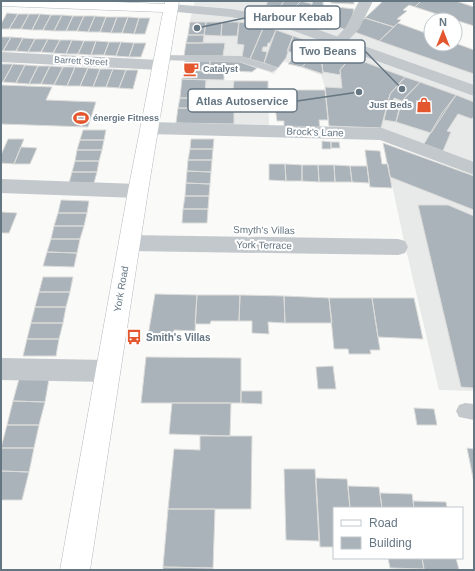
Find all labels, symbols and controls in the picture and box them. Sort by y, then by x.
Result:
callout: Harbour Kebab [245,6,340,29]
text: Harbour Kebab [253,11,333,23]
north arrow [423,12,463,52]
text: N [439,16,447,28]
callout: Two Beans [292,40,365,63]
text: Two Beans [299,45,357,57]
street label: Barrett Street [54,55,108,67]
cafe icon: Catalyst [182,60,200,78]
place label: Catalyst [203,64,238,74]
callout: Atlas Autoservice [188,89,297,112]
text: Atlas Autoservice [196,95,288,107]
shop icon: Just Beds [415,96,433,114]
place label: Just Beds [369,100,412,110]
sports icon: énergie Fitness [72,109,90,127]
place label: énergie Fitness [93,113,159,123]
street label: Brock's Lane [286,125,344,139]
street label: Smyth's Villas [233,224,295,236]
street label: York Terrace [236,239,292,251]
street label: York Road [112,265,130,313]
bus stop icon: Smith's Villas [125,328,143,346]
place label: Smith's Villas [146,332,211,343]
legend [333,507,463,559]
text: Road [369,516,398,530]
text: Building [369,536,412,550]

